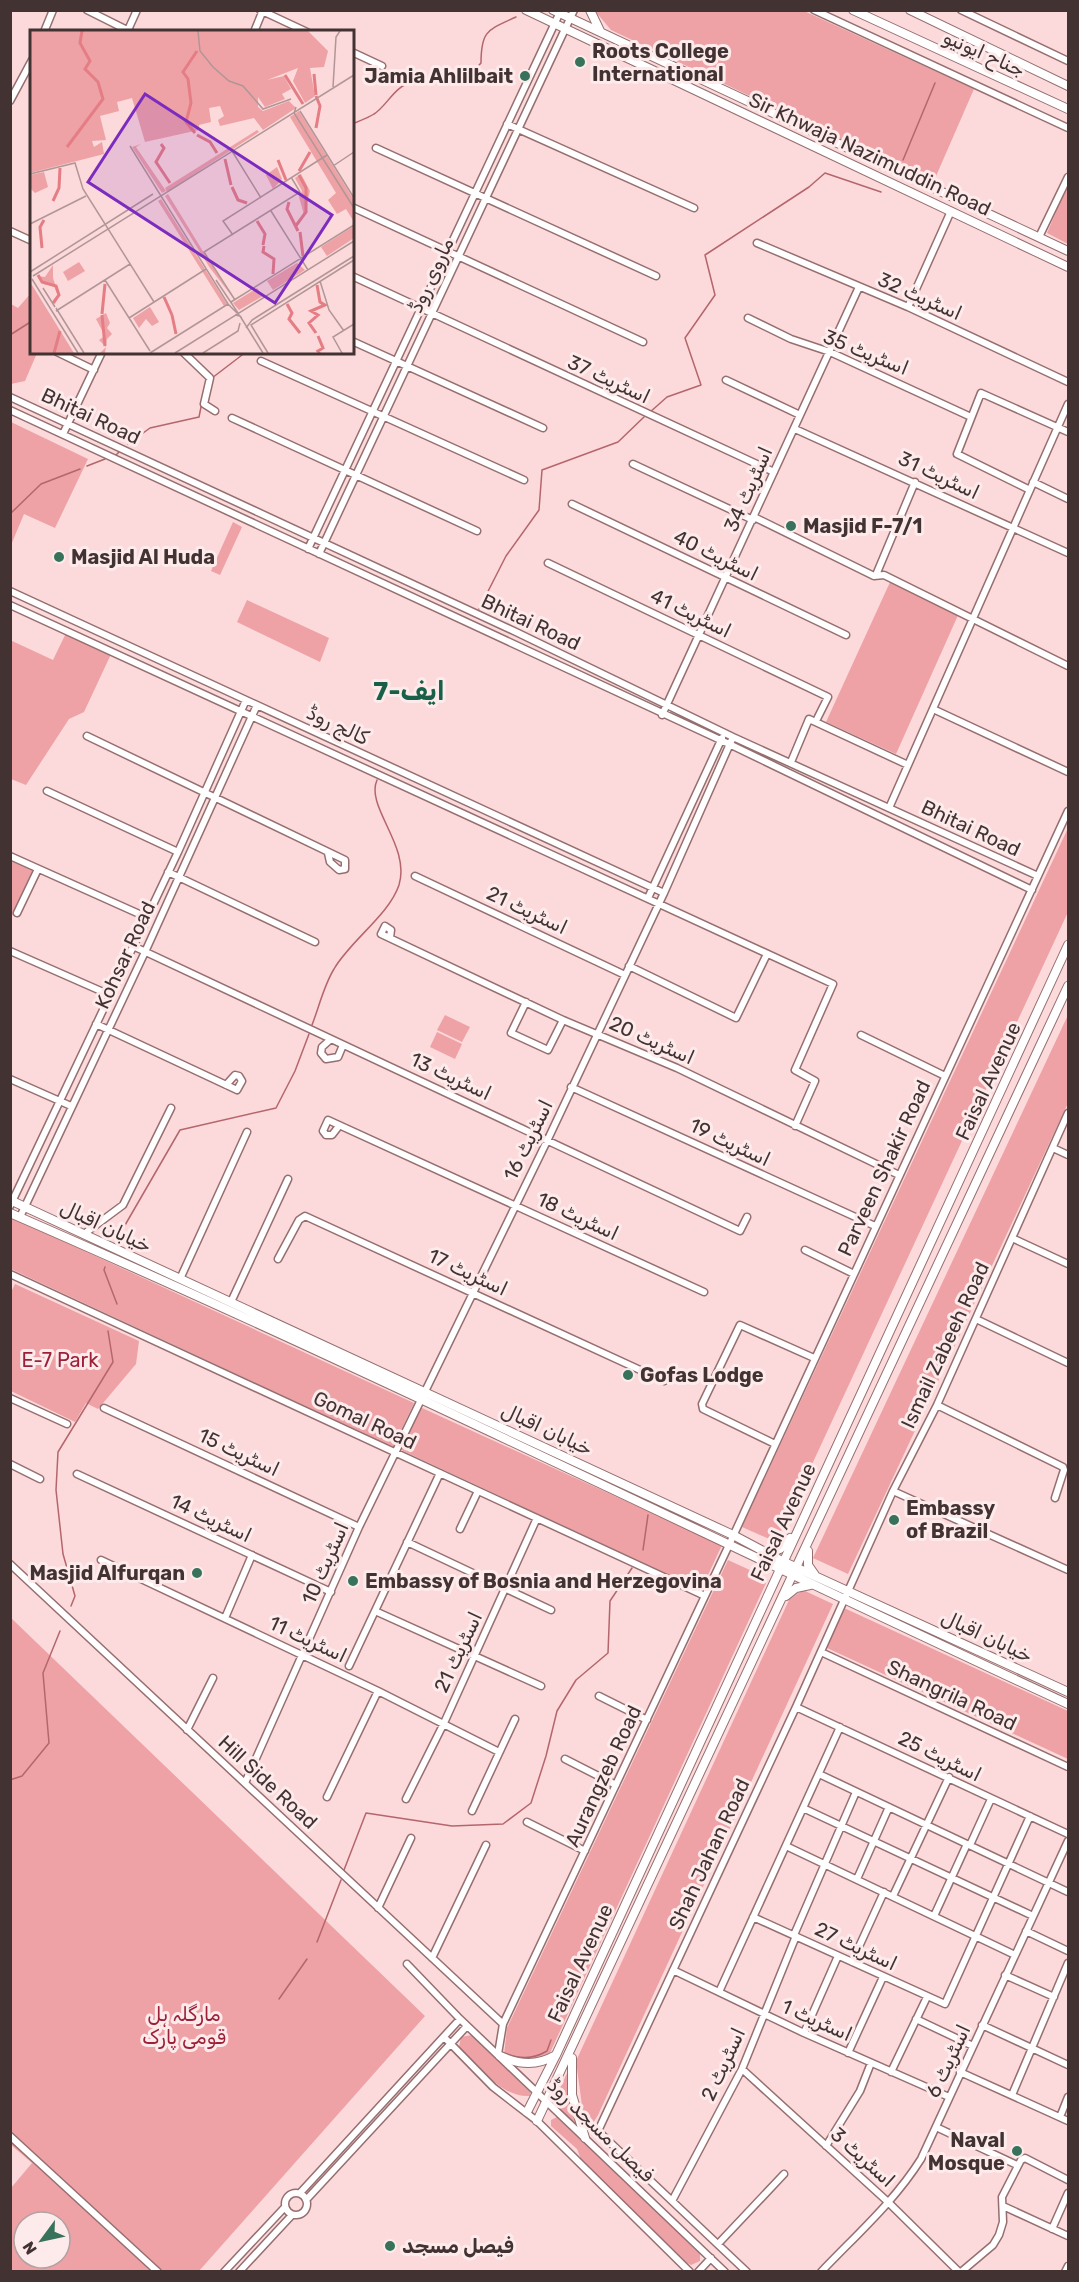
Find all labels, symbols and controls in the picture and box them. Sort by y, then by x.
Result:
street label: جناح ایونیو [939,24,1029,84]
inset map [30,30,354,354]
place label: Roots College International [592,39,729,86]
marker: Roots College International [573,55,587,69]
place label: Jamia Ahlilbait [364,64,513,88]
marker: Jamia Ahlilbait [518,69,532,83]
street label: Sir Khwaja Nazimuddin Road [745,87,995,221]
street label: ماروی روڈ [403,234,459,316]
street label: اسٹریٹ 32 [874,267,966,325]
street label: اسٹریٹ 35 [820,324,912,380]
street label: اسٹریٹ 37 [564,349,654,409]
street label: Bhitai Road [38,383,144,449]
street label: اسٹریٹ 34 [719,443,777,535]
street label: اسٹریٹ 31 [895,446,983,504]
place label: Masjid F-7/1 [803,514,922,538]
marker: Masjid F-7/1 [784,519,798,533]
street label: اسٹریٹ 40 [670,524,762,586]
place label: Masjid Al Huda [71,545,215,569]
marker: Masjid Al Huda [52,550,66,564]
street label: اسٹریٹ 41 [647,583,735,643]
street label: Bhitai Road [478,589,584,655]
district label: ایف-7 [373,676,445,707]
street label: کالج روڈ [302,700,373,752]
street label: Bhitai Road [918,795,1024,861]
street label: اسٹریٹ 21 [483,881,571,939]
street label: Kohsar Road [90,897,160,1013]
street label: اسٹریٹ 20 [606,1011,698,1069]
street label: Faisal Avenue [950,1018,1026,1144]
street label: اسٹریٹ 13 [407,1047,495,1105]
street label: Parveen Shakir Road [833,1076,935,1260]
street label: اسٹریٹ 16 [498,1096,558,1184]
street label: اسٹریٹ 19 [686,1113,774,1171]
street label: اسٹریٹ 18 [533,1187,623,1245]
street label: خیابان اقبال [57,1194,155,1258]
street label: اسٹریٹ 17 [424,1243,512,1301]
street label: Ismail Zabeeh Road [896,1258,994,1432]
park label: E-7 Park [21,1348,99,1372]
place label: Gofas Lodge [640,1363,764,1387]
marker: Gofas Lodge [621,1368,635,1382]
street label: Gomal Road [310,1386,420,1454]
street label: خیابان اقبال [498,1397,596,1461]
street label: اسٹریٹ 15 [195,1423,283,1481]
street label: Faisal Avenue [745,1459,821,1585]
street label: اسٹریٹ 14 [167,1489,255,1547]
place label: Embassy of Brazil [906,1496,995,1543]
marker: Embassy of Brazil [887,1513,901,1527]
street label: اسٹریٹ 10 [296,1518,354,1608]
place label: Masjid Alfurqan [29,1561,185,1585]
marker: Masjid Alfurqan [190,1566,204,1580]
place label: Embassy of Bosnia and Herzegovina [365,1569,722,1593]
marker: Embassy of Bosnia and Herzegovina [346,1574,360,1588]
street label: خیابان اقبال [938,1604,1036,1668]
street label: اسٹریٹ 21 [429,1608,487,1696]
street label: اسٹریٹ 11 [265,1611,351,1667]
street label: Shangrila Road [883,1654,1021,1736]
street label: Aurangzeb Road [560,1701,646,1851]
street label: اسٹریٹ 25 [894,1726,986,1786]
street label: Hill Side Road [214,1730,322,1834]
street label: Shah Jahan Road [663,1775,755,1933]
street label: Faisal Avenue [542,1900,618,2026]
street label: اسٹریٹ 27 [811,1917,901,1975]
street label: اسٹریٹ 1 [778,1994,856,2046]
park label: مارگلہ ہل قومی پارک [142,2002,226,2051]
street label: اسٹریٹ 6 [921,2021,975,2101]
street label: اسٹریٹ 2 [696,2024,750,2104]
street label: فیصل مسجد روڈ [543,2073,659,2187]
street label: اسٹریٹ 3 [826,2122,900,2192]
place label: Naval Mosque [928,2128,1005,2175]
marker: Naval Mosque [1010,2144,1024,2158]
north arrow [12,2210,72,2270]
place label: فیصل مسجد [402,2234,514,2258]
text: N [19,2238,41,2258]
marker: فیصل مسجد [383,2239,397,2253]

